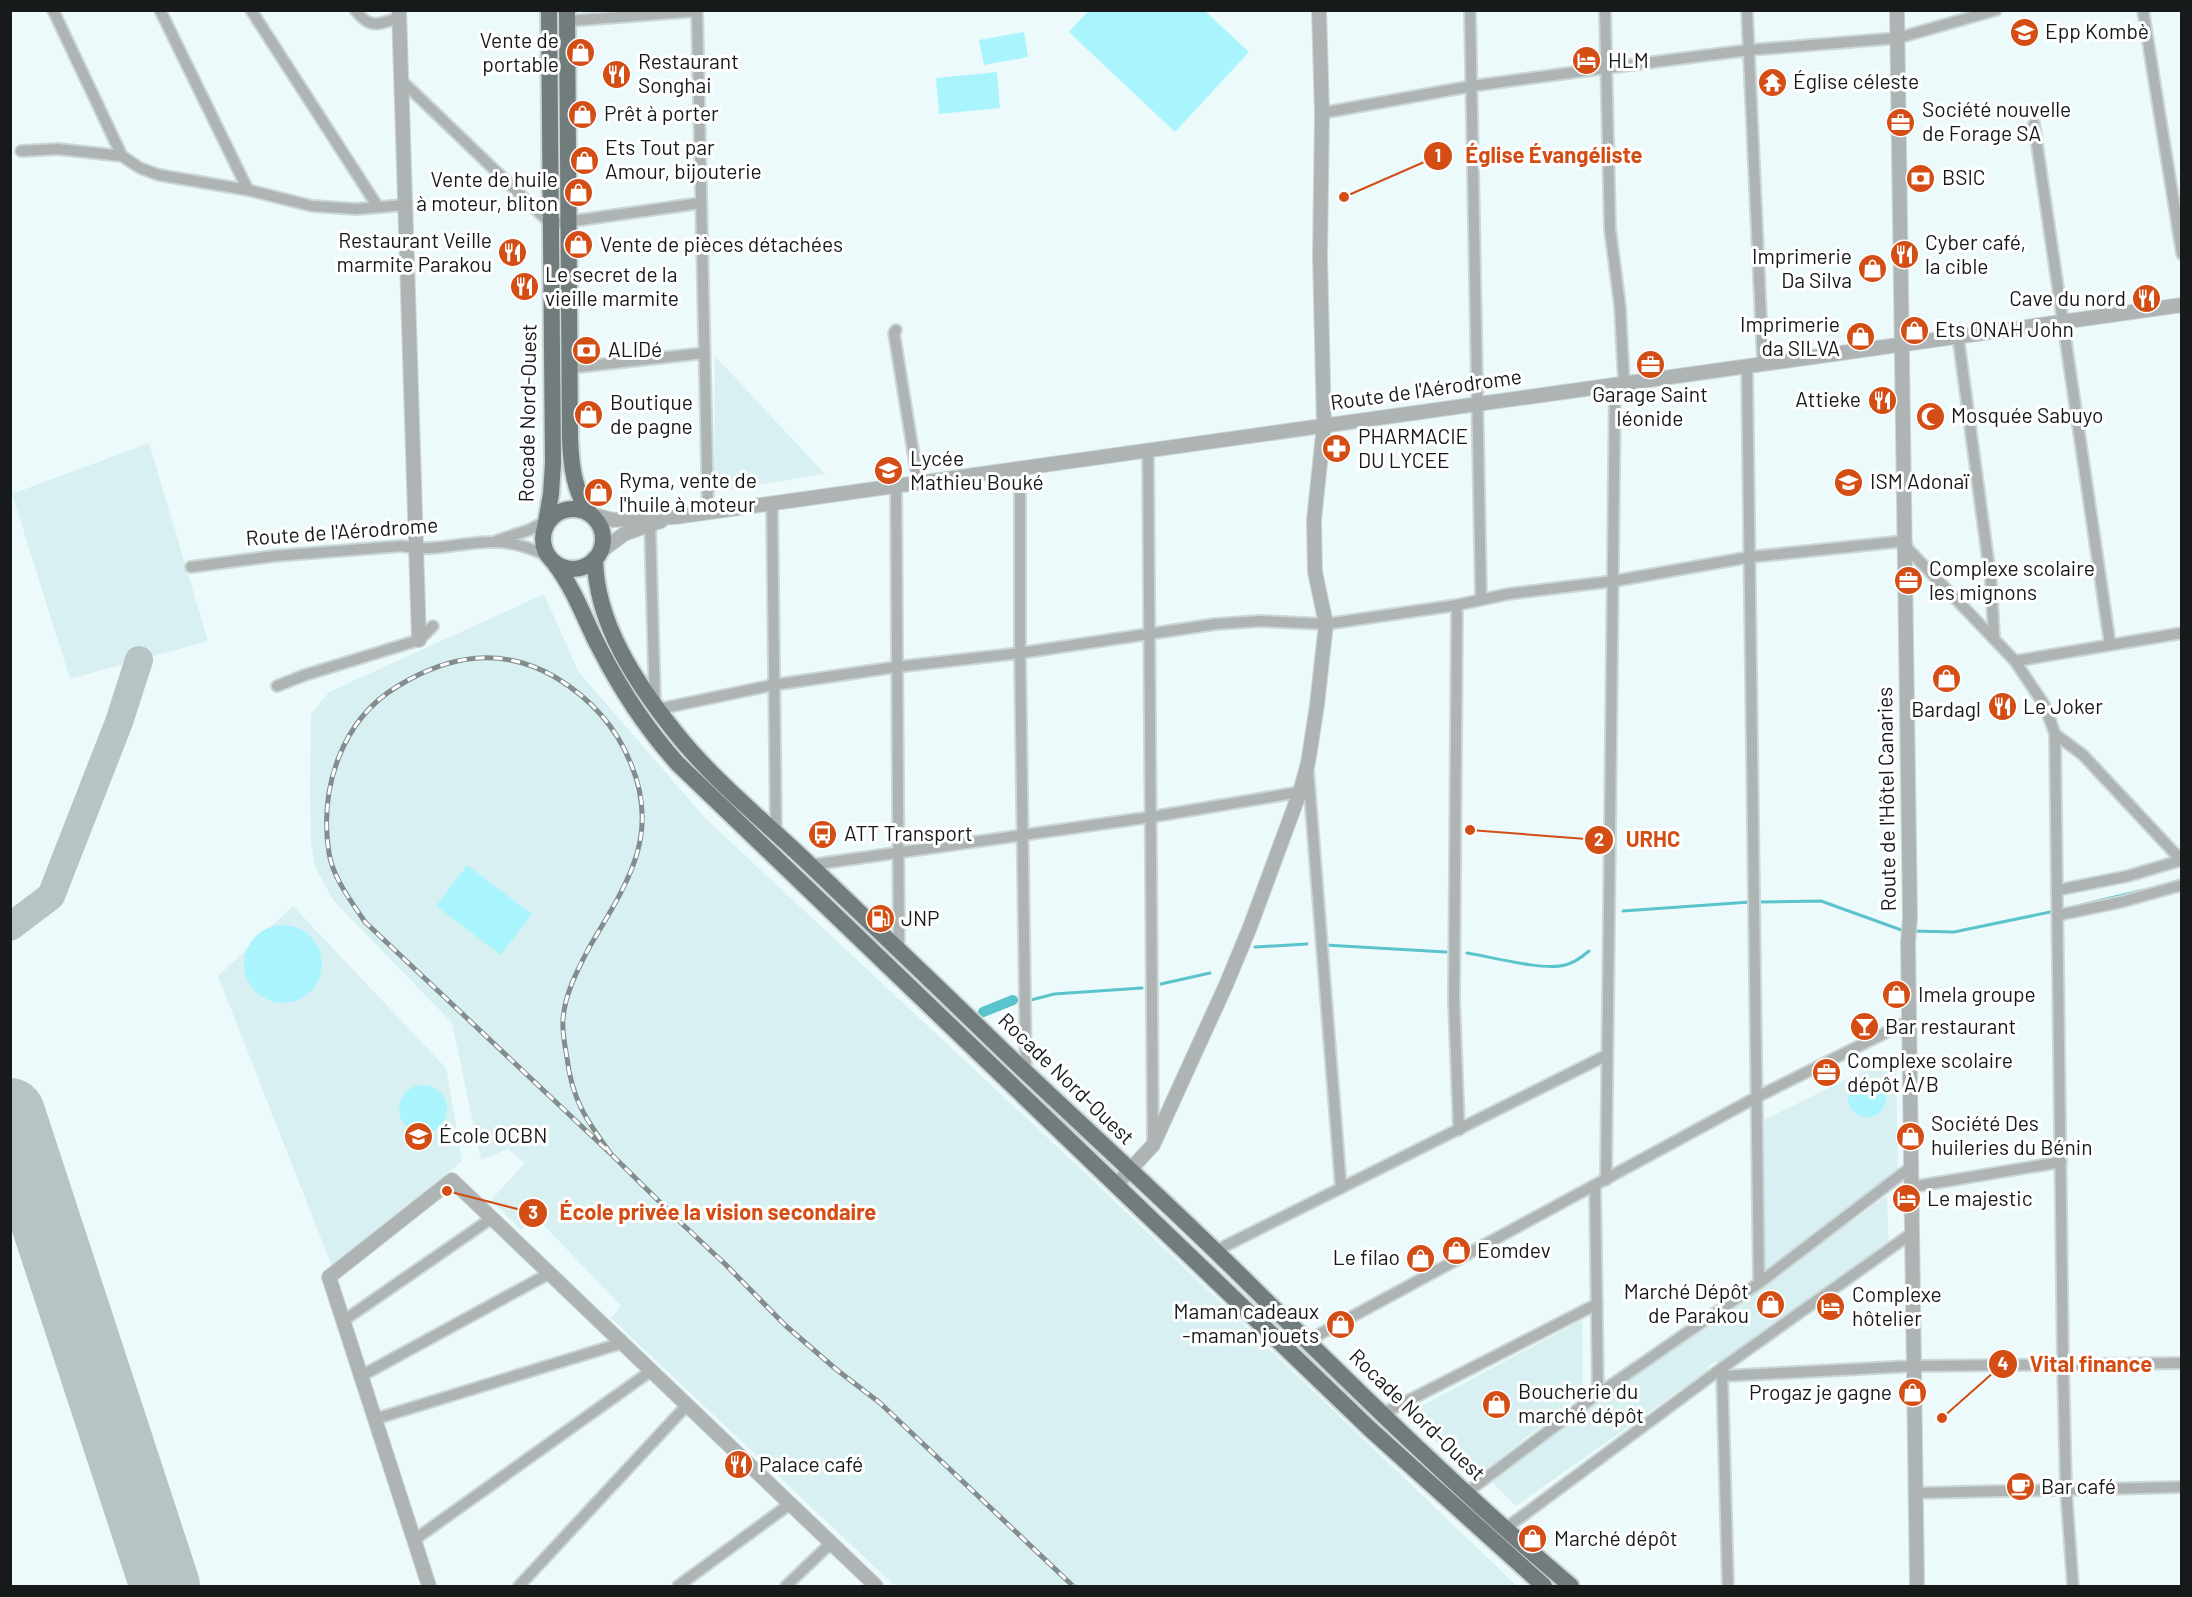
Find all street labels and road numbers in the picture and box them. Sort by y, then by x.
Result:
street label: Rocade Nord-Ouest [512,323,541,503]
street label: Route de l'Aérodrome [1329,363,1523,414]
street label: Route de l'Aérodrome [245,511,439,550]
street label: Route de l'Hôtel Canaries [1871,687,1900,912]
street label: Rocade Nord-Ouest [994,1007,1140,1149]
street label: Rocade Nord-Ouest [1345,1343,1491,1485]

